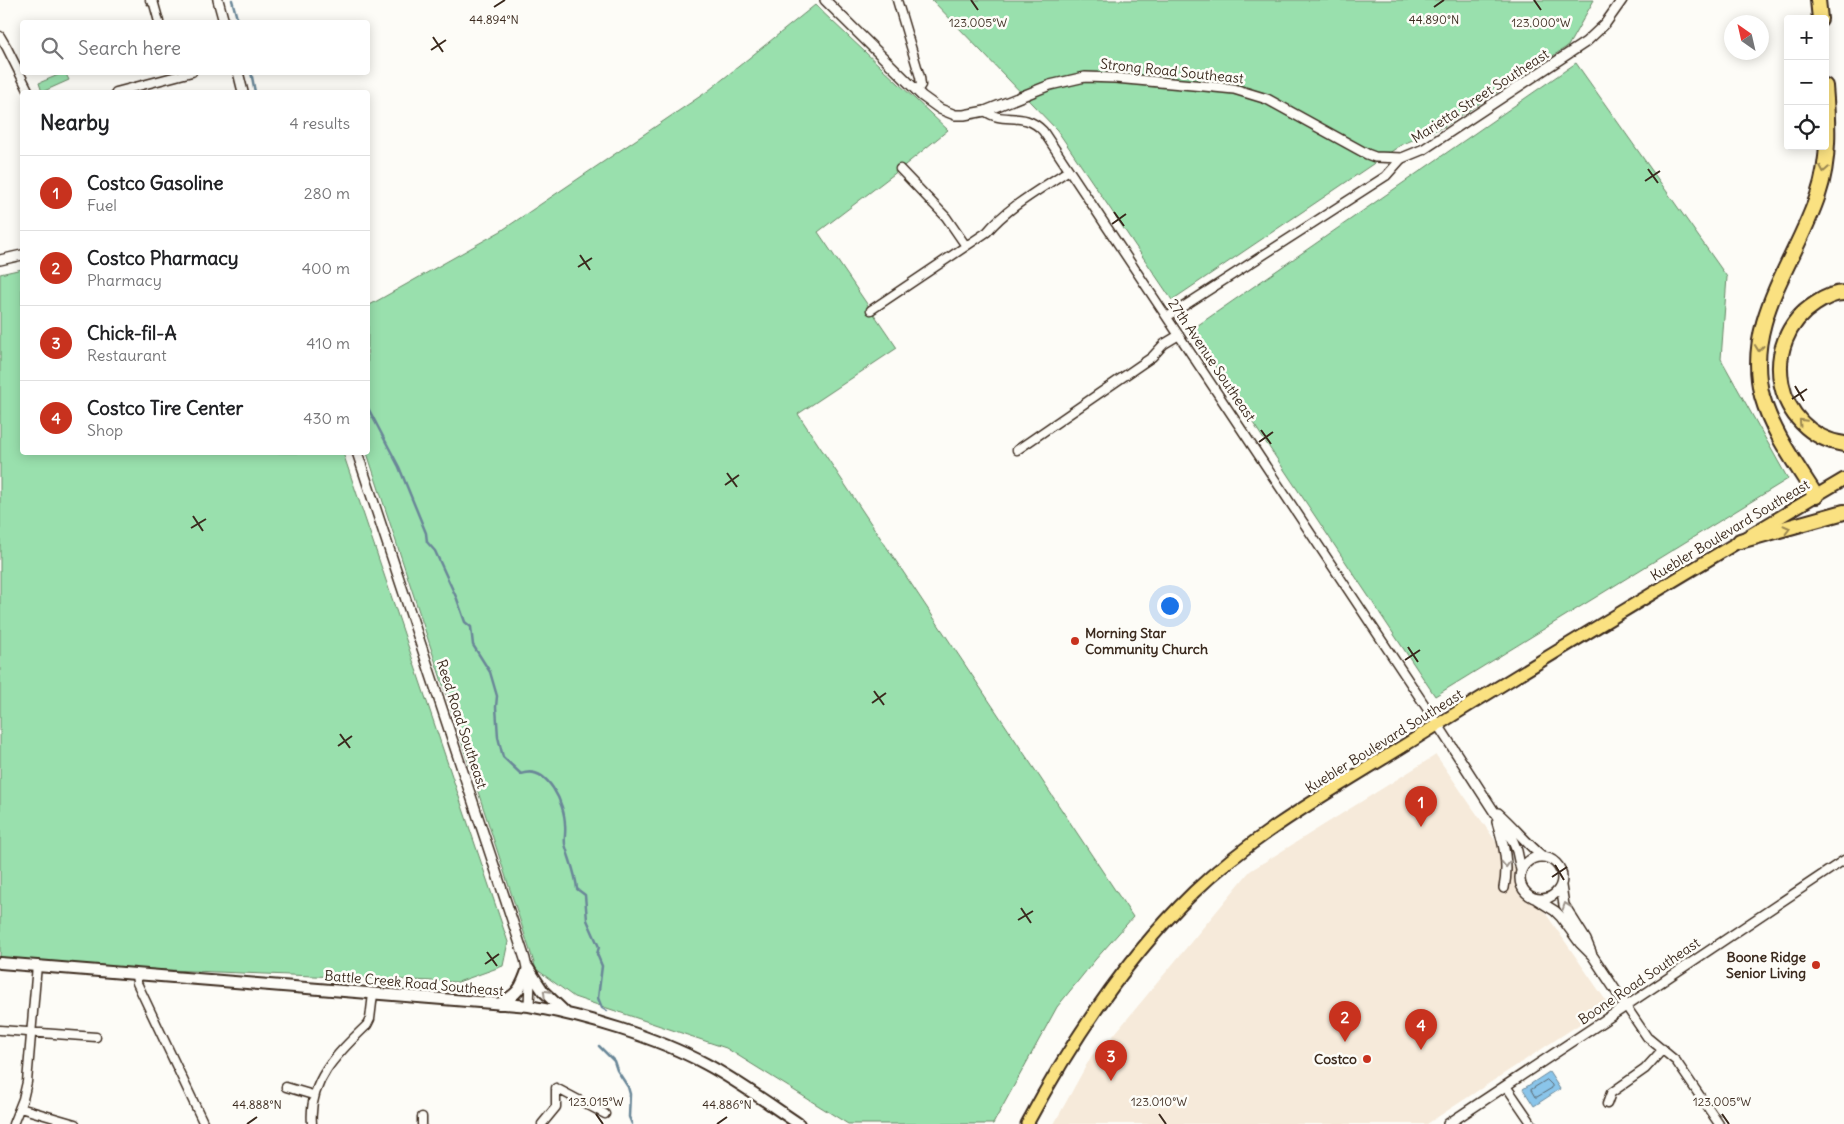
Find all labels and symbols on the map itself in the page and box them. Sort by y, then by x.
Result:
text: 44.894°N [469,12,519,27]
text: 44.890°N [1409,12,1459,27]
text: 123.005°W [949,15,1007,30]
text: 123.000°W [1511,15,1571,30]
north arrow [1724,15,1769,60]
street label: Marietta Street Southeast [1408,45,1552,147]
street label: Strong Road Southeast [1099,55,1245,88]
one-way arrow [1820,165,1830,174]
street label: 27th Avenue Southeast [1164,295,1260,425]
one-way arrow [1754,344,1765,352]
one-way arrow [1799,418,1808,427]
street label: Kuebler Boulevard Southeast [1647,475,1813,585]
one-way arrow [1783,524,1792,535]
your location [1157,593,1183,619]
place label: Morning Star Community Church [1085,624,1208,658]
marker: Morning Star Community Church [1069,635,1081,647]
street label: Reed Road Southeast [433,657,491,791]
street label: Kuebler Boulevard Southeast [1302,685,1466,797]
pin: 1 [1405,786,1437,827]
one-way arrow [1501,861,1512,869]
one-way arrow [1561,902,1571,911]
street label: Boone Road Southeast [1575,933,1704,1029]
place label: Boone Ridge Senior Living [1726,948,1806,982]
marker: Boone Ridge Senior Living [1810,959,1822,971]
street label: Battle Creek Road Southeast [324,966,505,1000]
one-way arrow [542,990,551,999]
pin: 2 [1329,1001,1361,1042]
pin: 4 [1405,1009,1437,1050]
pin: 3 [1095,1040,1127,1081]
place label: Costco [1314,1050,1357,1068]
marker: Costco [1361,1053,1373,1065]
text: 123.015°W [568,1094,624,1109]
text: 123.010°W [1131,1094,1187,1109]
text: 123.005°W [1693,1094,1751,1109]
text: 44.888°N [232,1097,282,1112]
text: 44.886°N [702,1097,752,1112]

